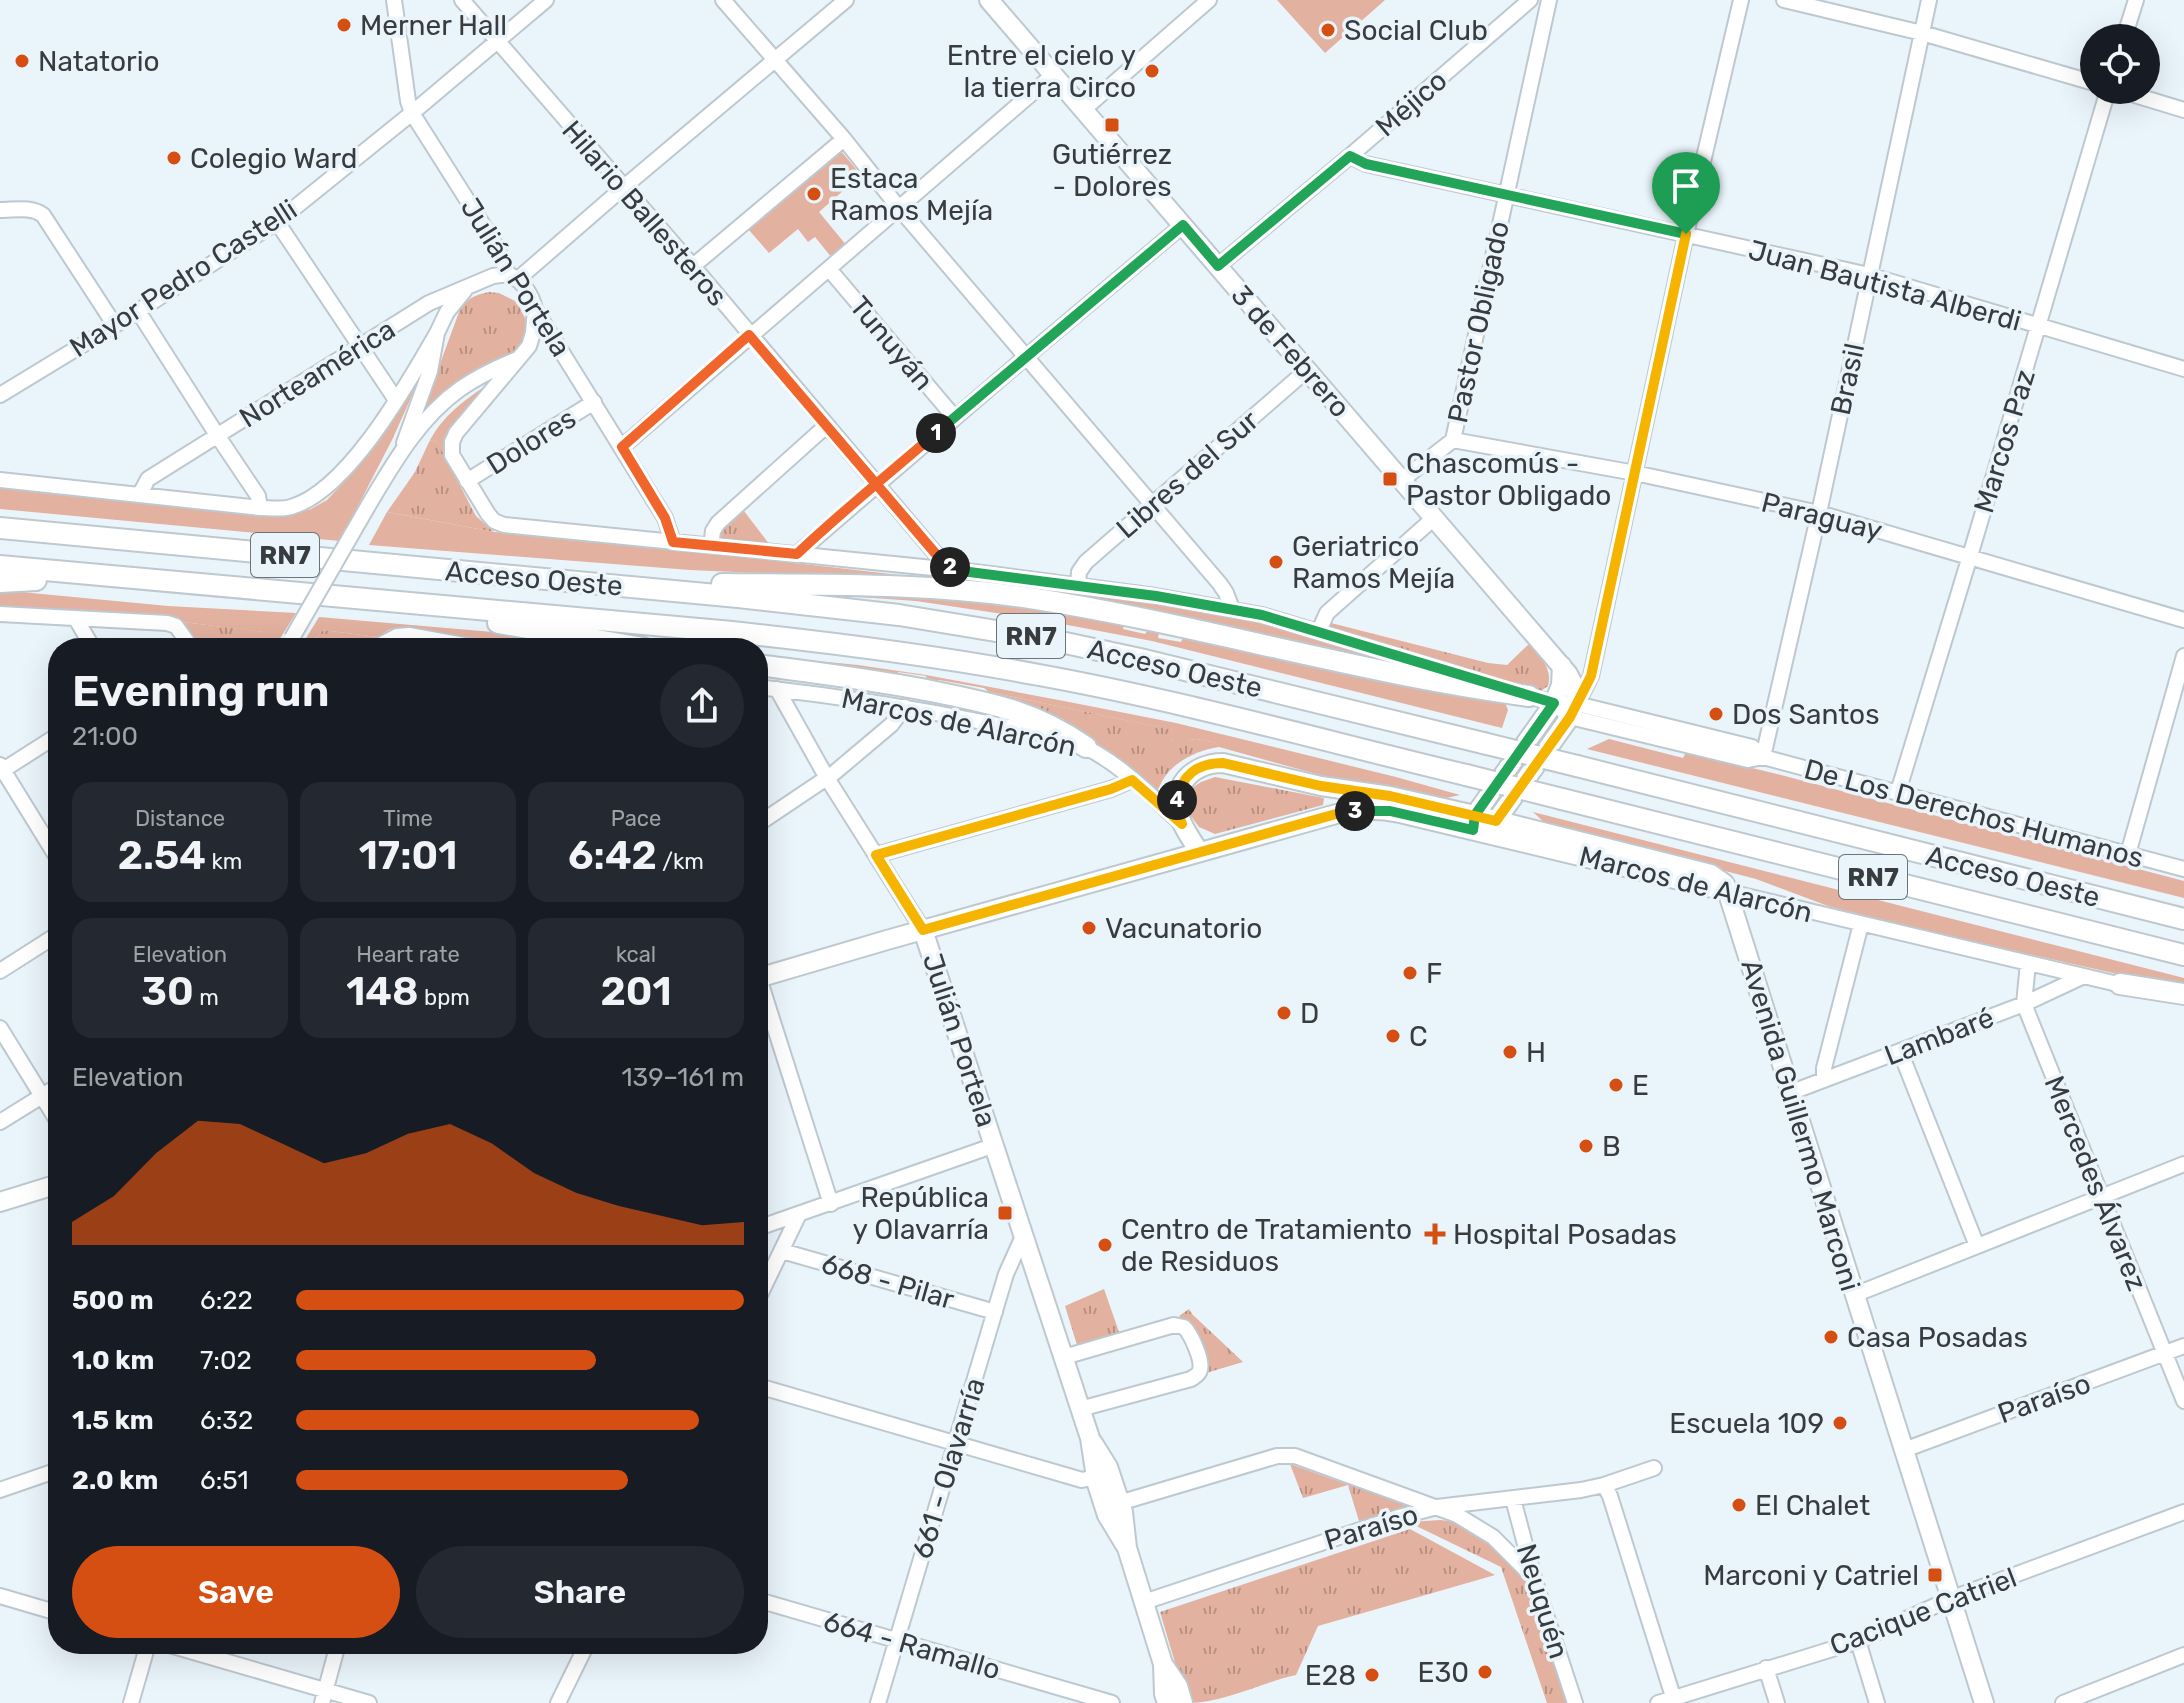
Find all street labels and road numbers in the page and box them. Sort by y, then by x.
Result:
street label: Méjico [1369,64,1454,143]
street label: Hilario Ballesteros [555,114,734,313]
street label: Julián Portela [454,192,577,363]
street label: Mayor Pedro Castelli [64,193,303,364]
street label: Pastor Obligado [1441,218,1516,426]
street label: Juan Bautista Alberdi [1745,233,2025,338]
street label: 3 de Febrero [1224,279,1357,424]
street label: Tunuyán [843,290,940,397]
street label: Norteamérica [233,312,401,434]
street label: Brasil [1824,340,1871,418]
street label: Marcos Paz [1967,365,2042,517]
street label: Dolores [481,401,582,482]
street label: Libres del Sur [1110,404,1265,545]
street label: Paraguay [1758,486,1886,547]
road number: RN7 [251,533,319,577]
street label: Acceso Oeste [444,554,624,603]
road number: RN7 [997,614,1065,658]
street label: Acceso Oeste [1084,632,1265,705]
street label: Marcos de Alarcón [839,681,1079,763]
street label: De Los Derechos Humanos [1801,752,2147,875]
street label: Acceso Oeste [1923,839,2103,914]
street label: Marcos de Alarcón [1576,840,1816,929]
road number: RN7 [1839,855,1907,899]
street label: Julián Portela [916,949,1003,1131]
street label: Avenida Guillermo Marconi [1734,955,1867,1295]
street label: Lambaré [1880,1001,1998,1072]
street label: Mercedes Álvarez [2037,1071,2154,1295]
street label: 668 - Pilar [818,1247,958,1316]
street label: Paraíso [1993,1367,2095,1430]
street label: 661 - Olavarría [905,1374,992,1562]
street label: Paraíso [1320,1498,1422,1557]
street label: Neuquén [1509,1540,1576,1662]
street label: Cacique Catriel [1825,1561,2021,1662]
street label: 664 - Ramallo [820,1605,1004,1686]

